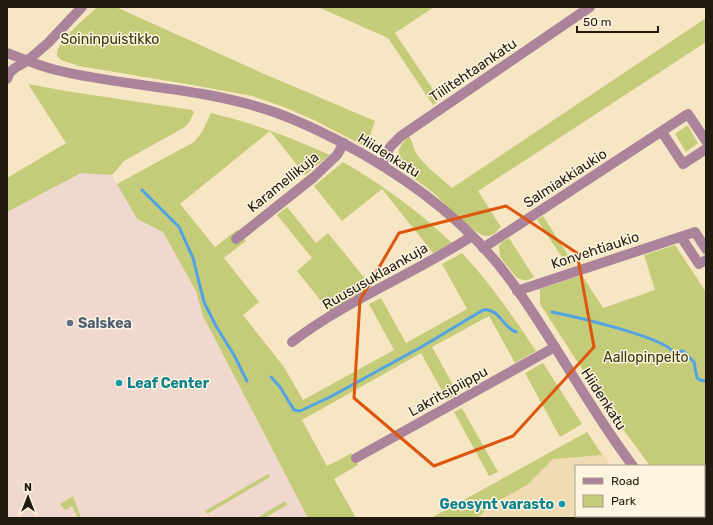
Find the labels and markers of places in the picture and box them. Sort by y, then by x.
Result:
place label: Salskea [78,315,132,332]
marker: Salskea [65,318,75,328]
place label: Leaf Center [127,375,210,392]
marker: Leaf Center [114,378,124,388]
place label: Geosynt varasto [440,496,554,513]
marker: Geosynt varasto [557,499,567,509]

